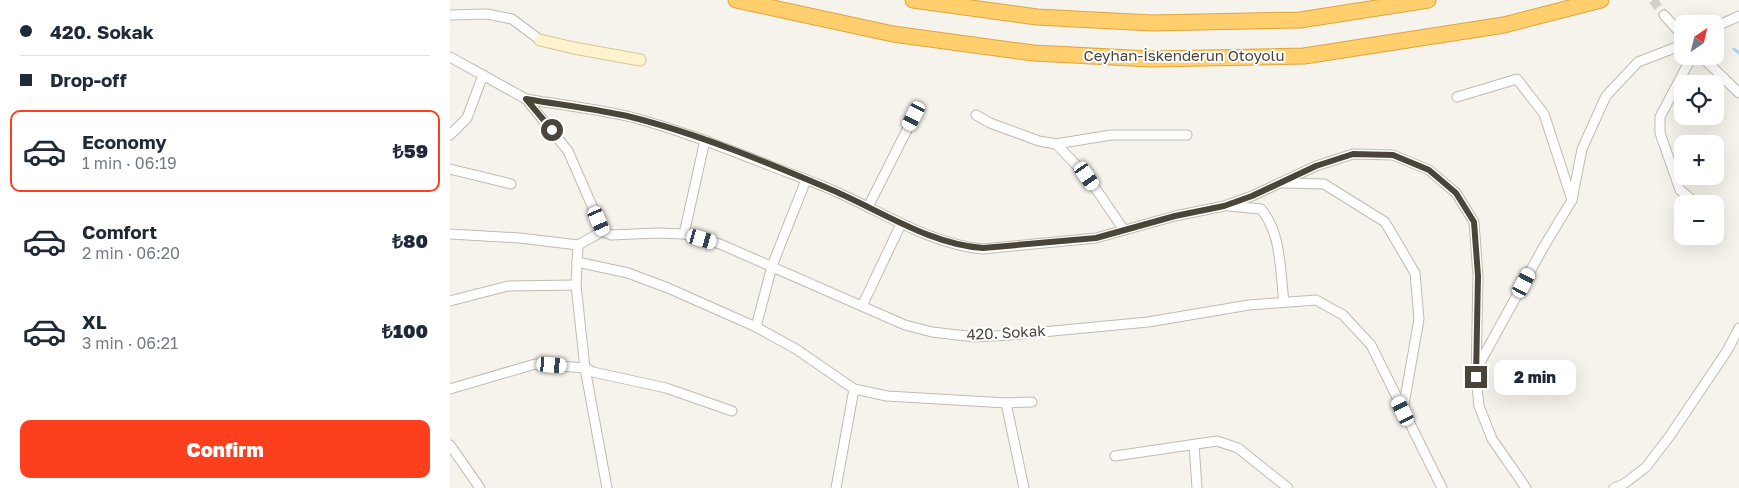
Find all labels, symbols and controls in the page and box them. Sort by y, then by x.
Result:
north arrow [1674,15,1724,65]
map controls [1674,15,1724,245]
text: 420. Sokak [50,20,154,43]
street label: Ceyhan-İskenderun Otoyolu [1084,46,1285,64]
text: Drop-off [50,68,127,91]
button: locate [1674,75,1724,125]
car [900,99,927,133]
route start [541,119,563,141]
icon: car [22,129,67,174]
text: Economy [82,130,167,153]
button: + [1674,135,1724,185]
text: ₺59 [393,139,428,162]
text: 1 min · 06:19 [82,153,177,173]
car [1072,159,1101,193]
button: − [1674,195,1724,245]
car [586,204,611,238]
icon: car [22,219,67,264]
text: Comfort [82,220,157,243]
car [685,228,718,250]
text: ₺80 [392,229,428,252]
text: 2 min · 06:20 [82,243,180,263]
car [1510,266,1537,300]
icon: car [22,309,67,354]
text: XL [82,310,107,333]
text: ₺100 [382,319,428,342]
street label: 420. Sokak [966,321,1047,343]
text: 3 min · 06:21 [82,333,178,353]
car [536,356,567,374]
callout: 2 min [1494,360,1576,394]
route end [1465,366,1487,388]
text: 2 min [1514,367,1556,387]
car [1389,394,1416,428]
button: Confirm [20,420,430,478]

